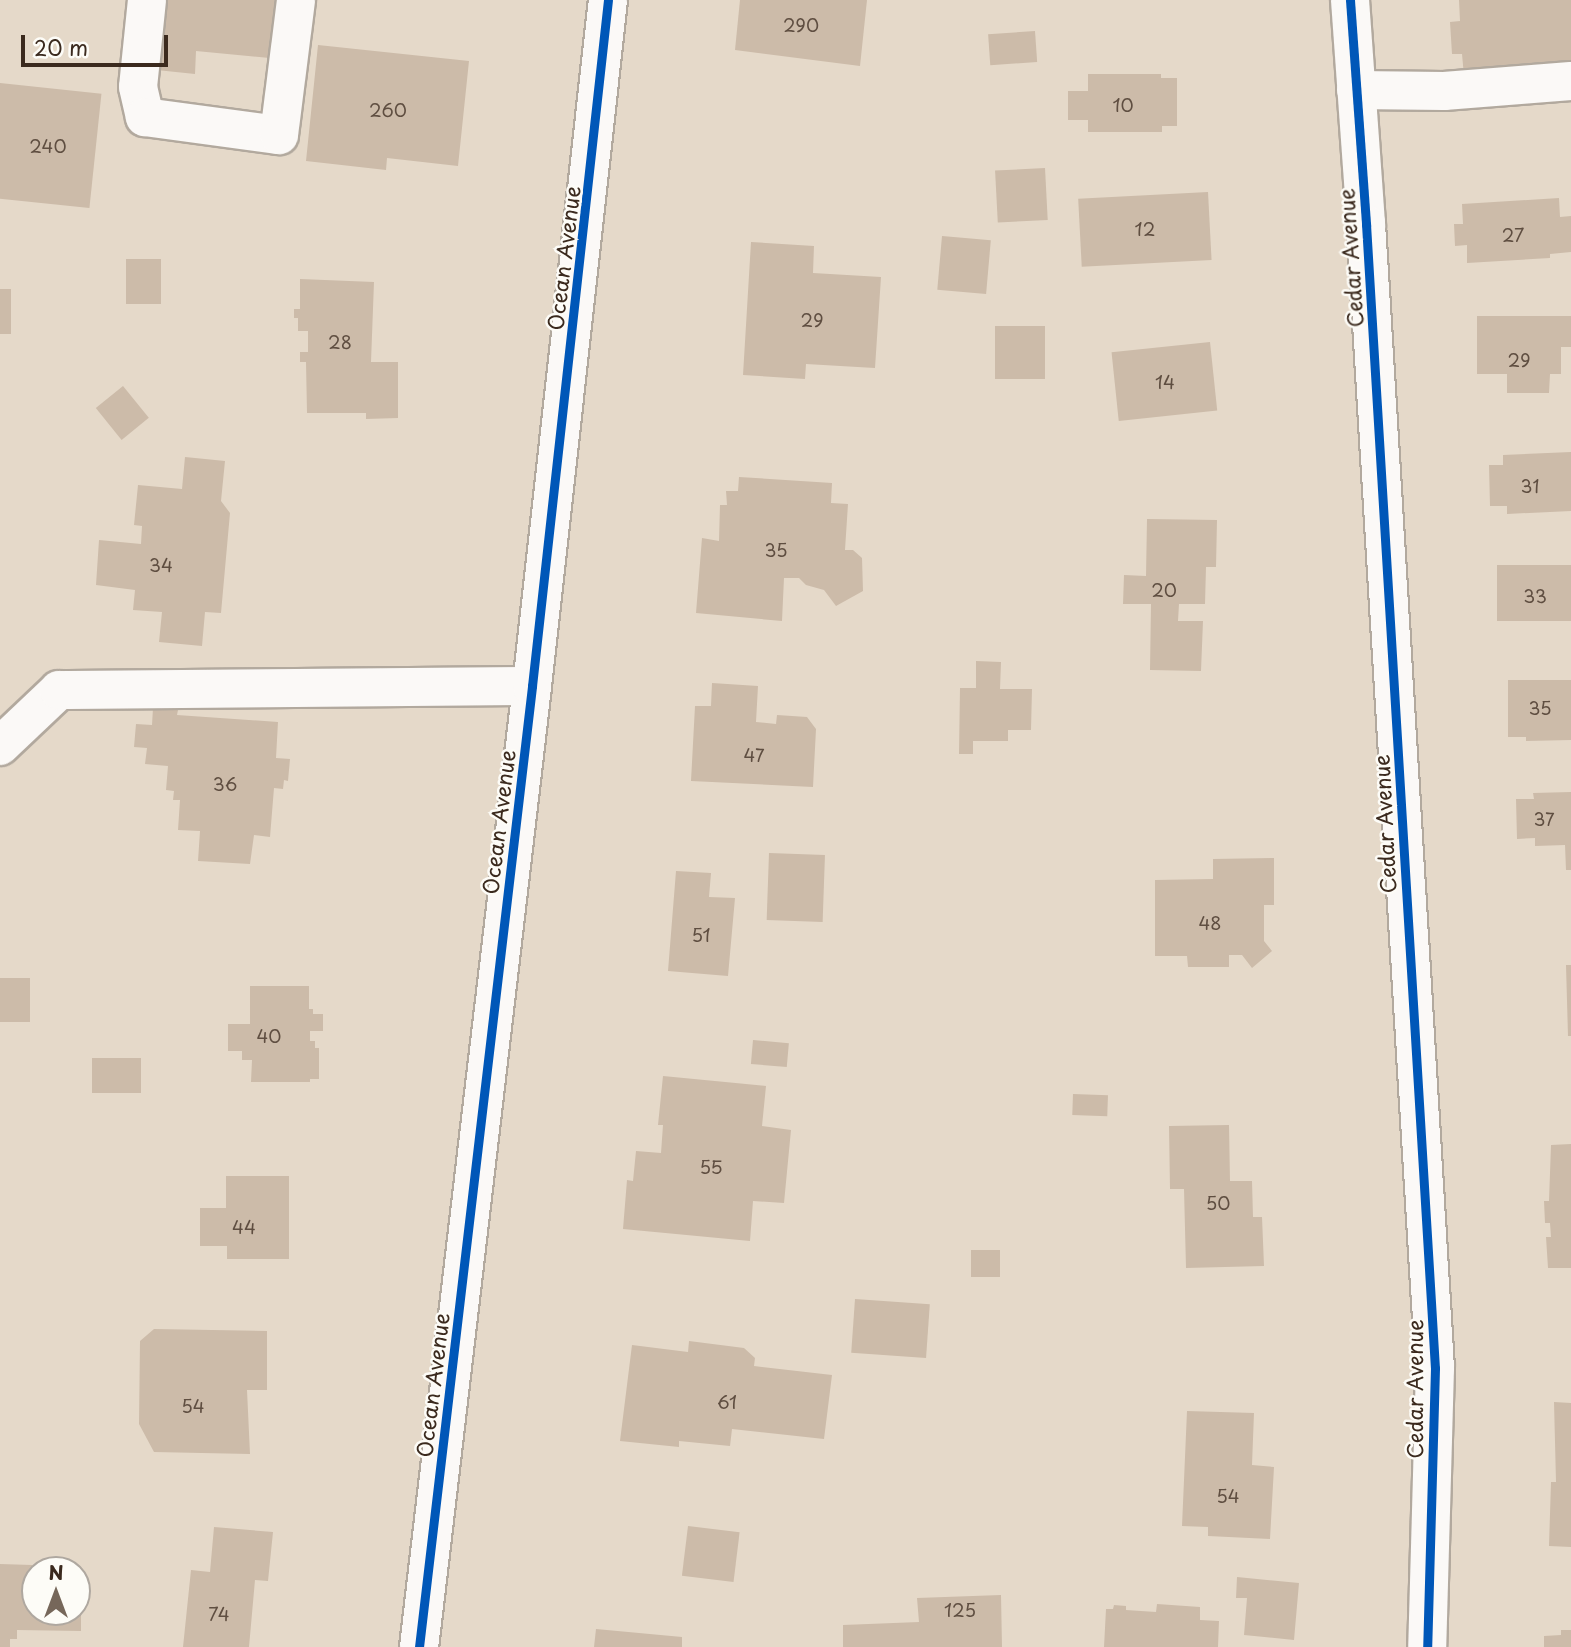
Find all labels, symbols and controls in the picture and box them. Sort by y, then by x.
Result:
house number: 290 [783,14,819,36]
scale bar [24,21,172,65]
text: 20 m [34,31,88,63]
house number: 10 [1112,94,1134,116]
house number: 260 [369,99,407,121]
house number: 240 [29,135,67,157]
street label: Ocean Avenue [542,185,584,331]
street label: Cedar Avenue [1333,188,1367,328]
house number: 12 [1135,218,1155,240]
house number: 27 [1502,224,1524,246]
house number: 29 [801,309,823,331]
house number: 28 [328,331,352,353]
house number: 29 [1508,349,1530,371]
house number: 14 [1155,371,1175,393]
house number: 31 [1521,475,1539,497]
house number: 35 [764,539,788,561]
house number: 34 [149,554,173,576]
house number: 20 [1151,579,1177,601]
house number: 33 [1523,585,1547,607]
house number: 35 [1528,697,1552,719]
house number: 47 [743,744,765,766]
street label: Ocean Avenue [477,749,519,895]
street label: Cedar Avenue [1368,754,1400,894]
house number: 36 [213,773,237,795]
house number: 37 [1533,808,1555,830]
house number: 48 [1198,912,1222,934]
house number: 51 [691,924,711,946]
house number: 40 [256,1025,282,1047]
house number: 55 [699,1156,723,1178]
house number: 50 [1206,1192,1230,1214]
house number: 44 [232,1216,256,1238]
street label: Ocean Avenue [411,1312,453,1458]
street label: Cedar Avenue [1401,1319,1427,1459]
house number: 61 [717,1391,737,1413]
house number: 54 [181,1395,205,1417]
house number: 54 [1216,1485,1240,1507]
north arrow [21,1556,91,1626]
text: N [48,1558,64,1586]
house number: 125 [944,1599,976,1621]
house number: 74 [208,1603,230,1625]

